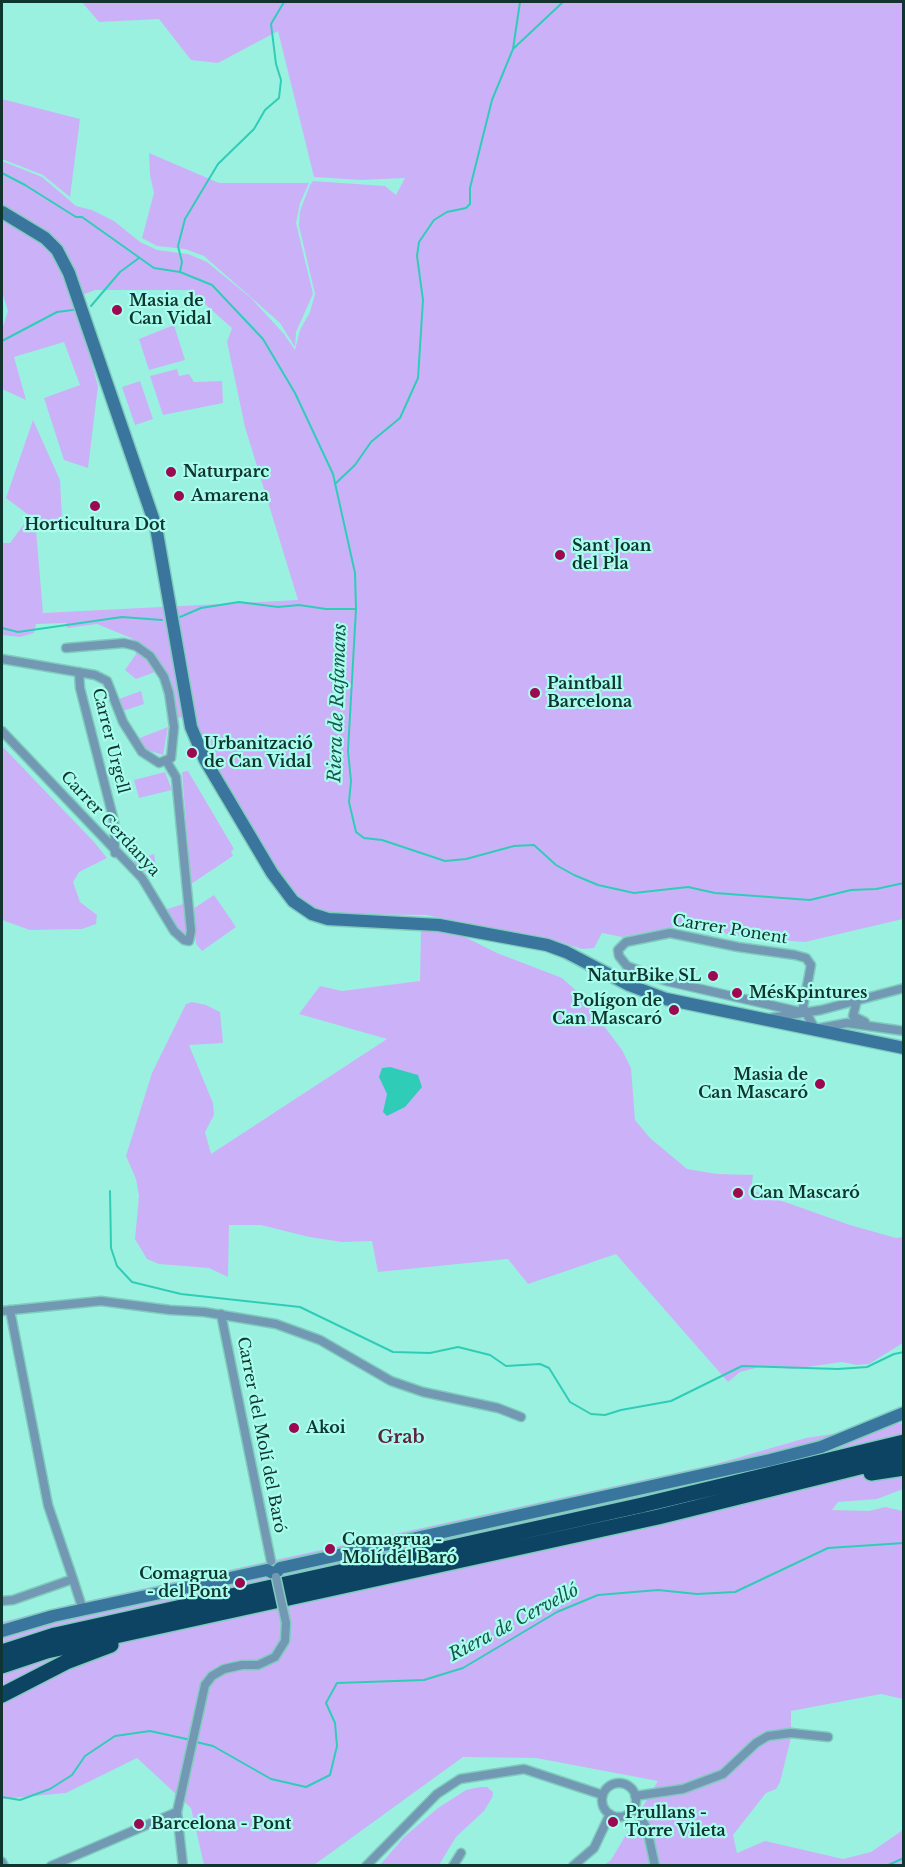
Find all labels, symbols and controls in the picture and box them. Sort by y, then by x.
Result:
place label: Masia de Can Vidal [129,291,212,329]
marker: Masia de Can Vidal [110,303,124,317]
place label: Naturparc [183,462,269,482]
marker: Naturparc [164,465,178,479]
place label: Amarena [191,486,269,506]
marker: Amarena [172,489,186,503]
marker: Horticultura Dot [88,499,102,513]
place label: Horticultura Dot [24,515,166,535]
place label: Sant Joan del Pla [572,536,651,574]
marker: Sant Joan del Pla [553,548,567,562]
water label: Riera de Rafamans [324,623,352,783]
place label: Paintball Barcelona [547,674,632,712]
street label: Carrer Urgell [88,686,132,796]
marker: Paintball Barcelona [528,686,542,700]
place label: Urbanització de Can Vidal [204,734,313,772]
marker: Urbanització de Can Vidal [185,746,199,760]
street label: Carrer Cerdanya [56,767,164,881]
street label: Carrer Ponent [671,911,789,949]
place label: NaturBike SL [587,966,701,986]
marker: NaturBike SL [706,969,720,983]
place label: MésKpintures [749,983,868,1003]
marker: MésKpintures [730,986,744,1000]
place label: Polígon de Can Mascaró [552,991,662,1029]
marker: Polígon de Can Mascaró [667,1003,681,1017]
place label: Masia de Can Mascaró [698,1065,808,1103]
marker: Masia de Can Mascaró [813,1077,827,1091]
place label: Can Mascaró [750,1183,860,1203]
marker: Can Mascaró [731,1186,745,1200]
street label: Carrer del Molí del Baró [233,1335,289,1535]
place label: Akoi [306,1418,345,1438]
marker: Akoi [287,1421,301,1435]
district label: Grab [377,1427,425,1449]
place label: Comagrua - Molí del Baró [342,1530,457,1568]
marker: Comagrua - Molí del Baró [323,1542,337,1556]
place label: Comagrua - del Pont [139,1564,228,1602]
marker: Comagrua - del Pont [233,1576,247,1590]
water label: Riera de Cervelló [445,1580,583,1666]
place label: Prullans - Torre Vileta [625,1803,726,1841]
place label: Barcelona - Pont [151,1814,291,1834]
marker: Prullans - Torre Vileta [606,1815,620,1829]
marker: Barcelona - Pont [132,1817,146,1831]

